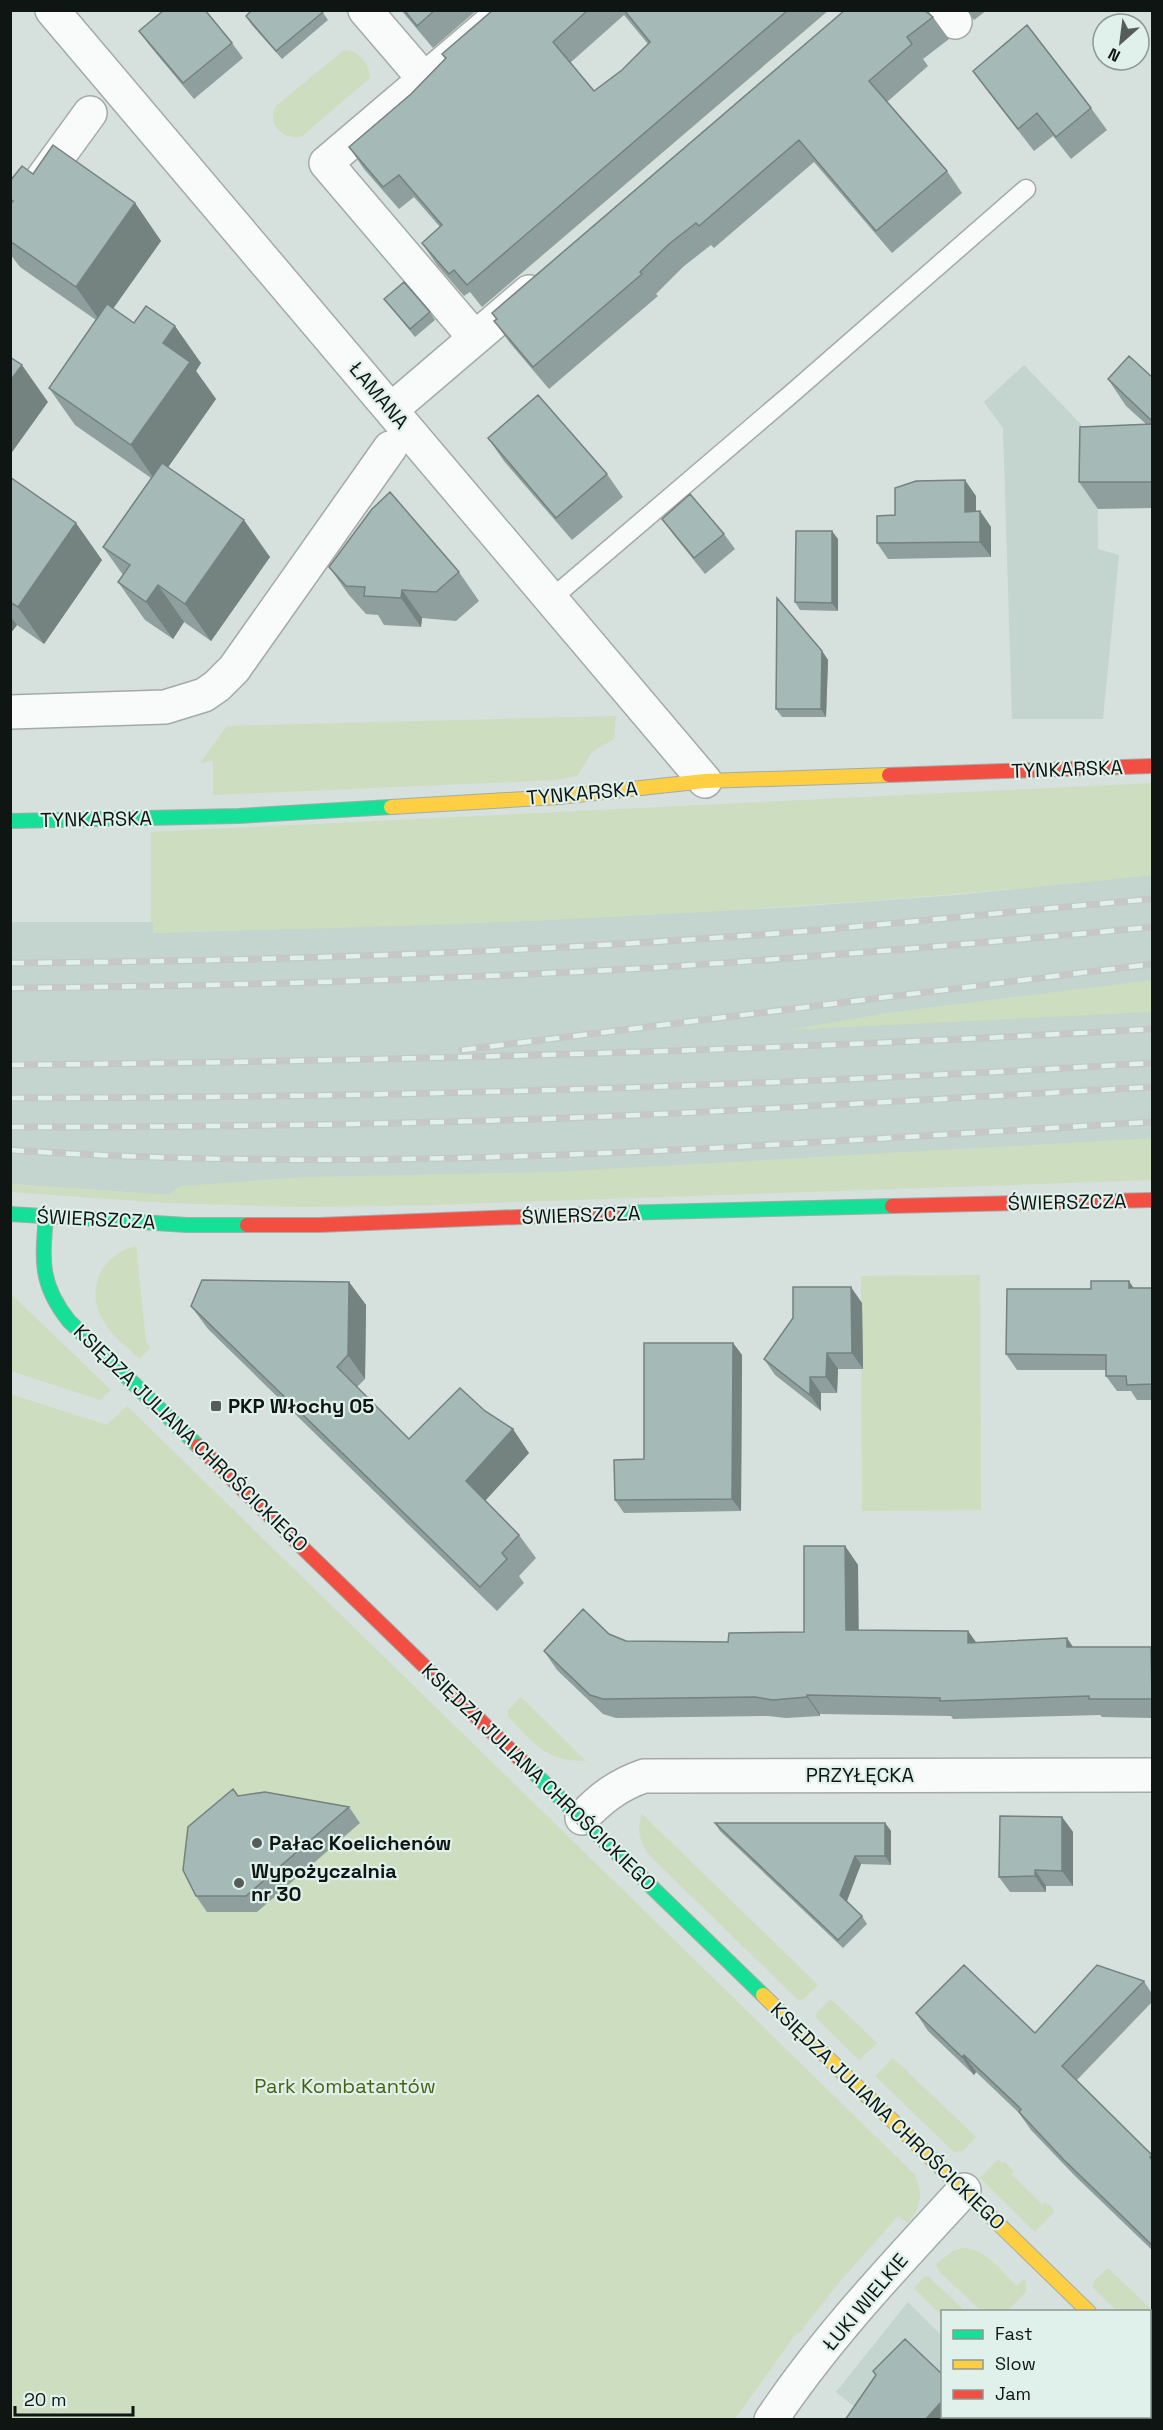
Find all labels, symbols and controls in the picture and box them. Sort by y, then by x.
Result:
north arrow [1091,12,1151,72]
text: N [1105,43,1124,67]
street label: ŁAMANA [343,356,415,434]
street label: TYNKARSKA [1011,754,1124,784]
street label: TYNKARSKA [525,775,639,811]
street label: TYNKARSKA [40,805,152,833]
street label: ŚWIERSZCZA [1007,1188,1127,1216]
street label: ŚWIERSZCZA [521,1200,641,1230]
street label: ŚWIERSZCZA [36,1203,156,1235]
street label: KSIĘDZA JULIANA CHROŚCICKIEGO [68,1319,314,1557]
place label: PKP Włochy 05 [228,1393,374,1419]
marker: PKP Włochy 05 [209,1399,223,1413]
street label: KSIĘDZA JULIANA CHROŚCICKIEGO [416,1658,662,1896]
street label: PRZYŁĘCKA [806,1762,915,1788]
place label: Pałac Koelichenów [269,1830,451,1856]
marker: Pałac Koelichenów [250,1836,264,1850]
place label: Wypożyczalnia nr 30 [251,1858,397,1907]
marker: Wypożyczalnia nr 30 [232,1876,246,1890]
street label: KSIĘDZA JULIANA CHROŚCICKIEGO [765,1997,1011,2235]
park label: Park Kombatantów [254,2073,436,2099]
street label: ŁUKI WIELKIE [816,2248,914,2356]
legend [941,2310,1151,2418]
text: Fast [995,2322,1032,2345]
text: Slow [995,2352,1036,2375]
scale bar [15,2379,134,2417]
text: Jam [995,2382,1031,2405]
text: 20 m [24,2388,67,2411]

